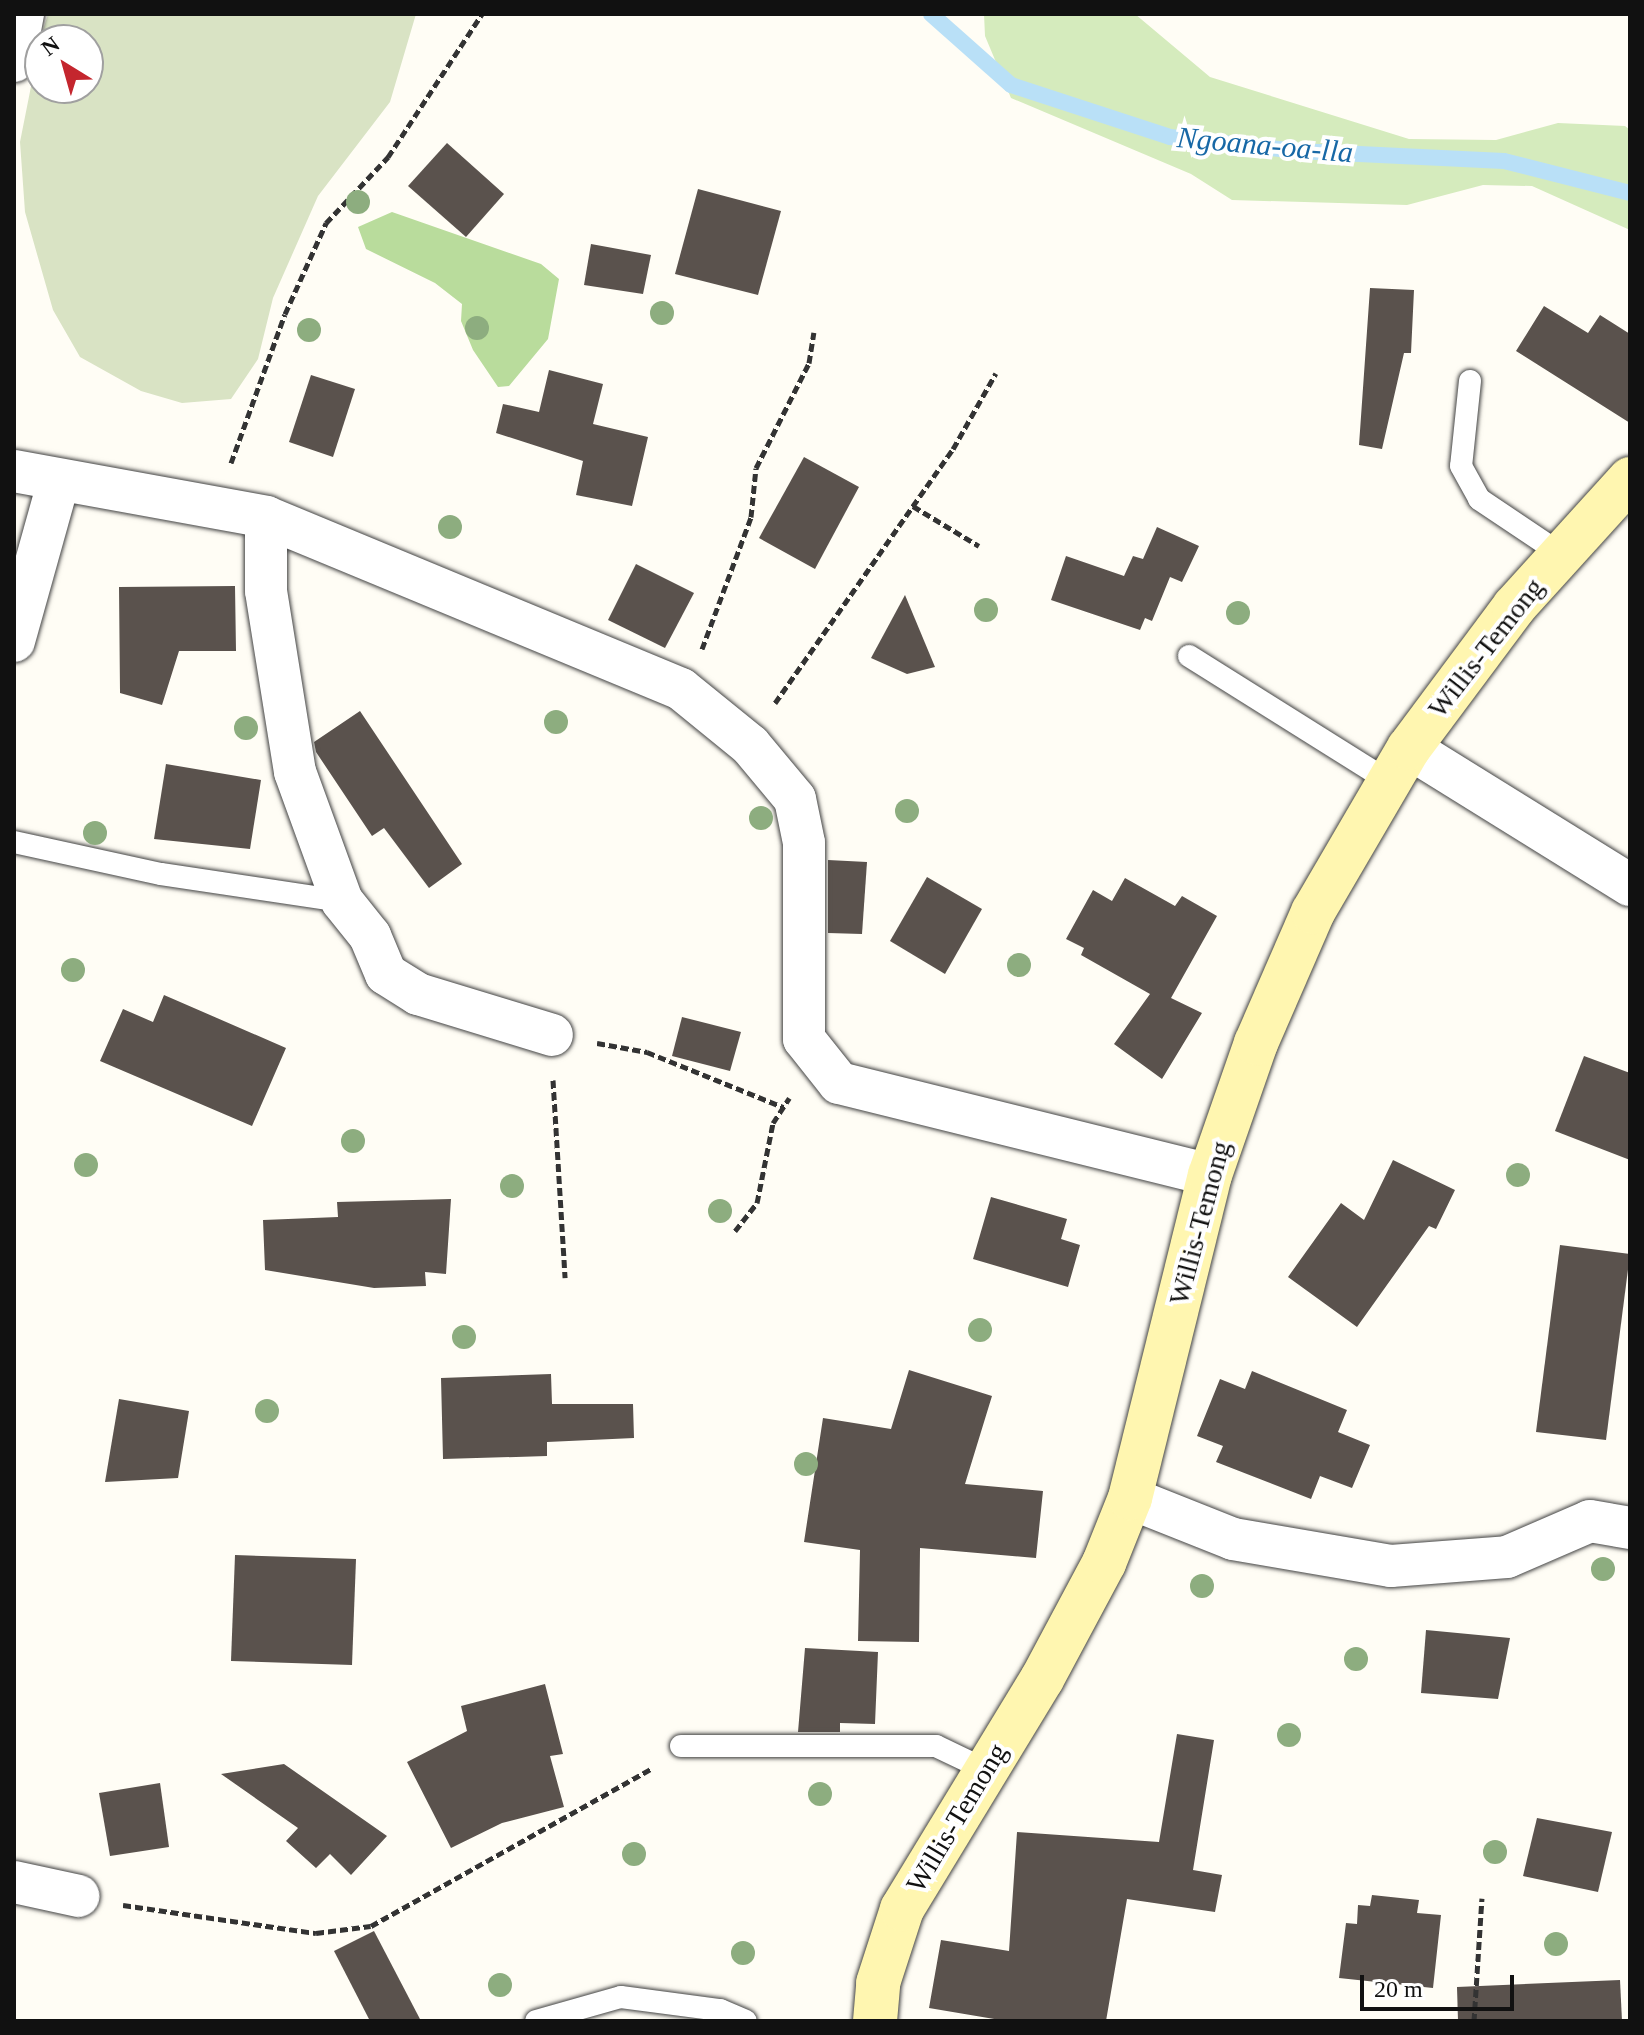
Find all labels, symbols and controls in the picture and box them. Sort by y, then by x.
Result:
north arrow [24,24,104,104]
text: N [37,31,64,61]
water label: Ngoana-oa-lla [1175,119,1355,171]
street label: Willis-Temong [1421,571,1551,725]
street label: Willis-Temong [1162,1138,1238,1308]
street label: Willis-Temong [899,1737,1015,1899]
scale bar [1364,1959,1518,2009]
text: 20 m [1374,1976,1423,2002]

